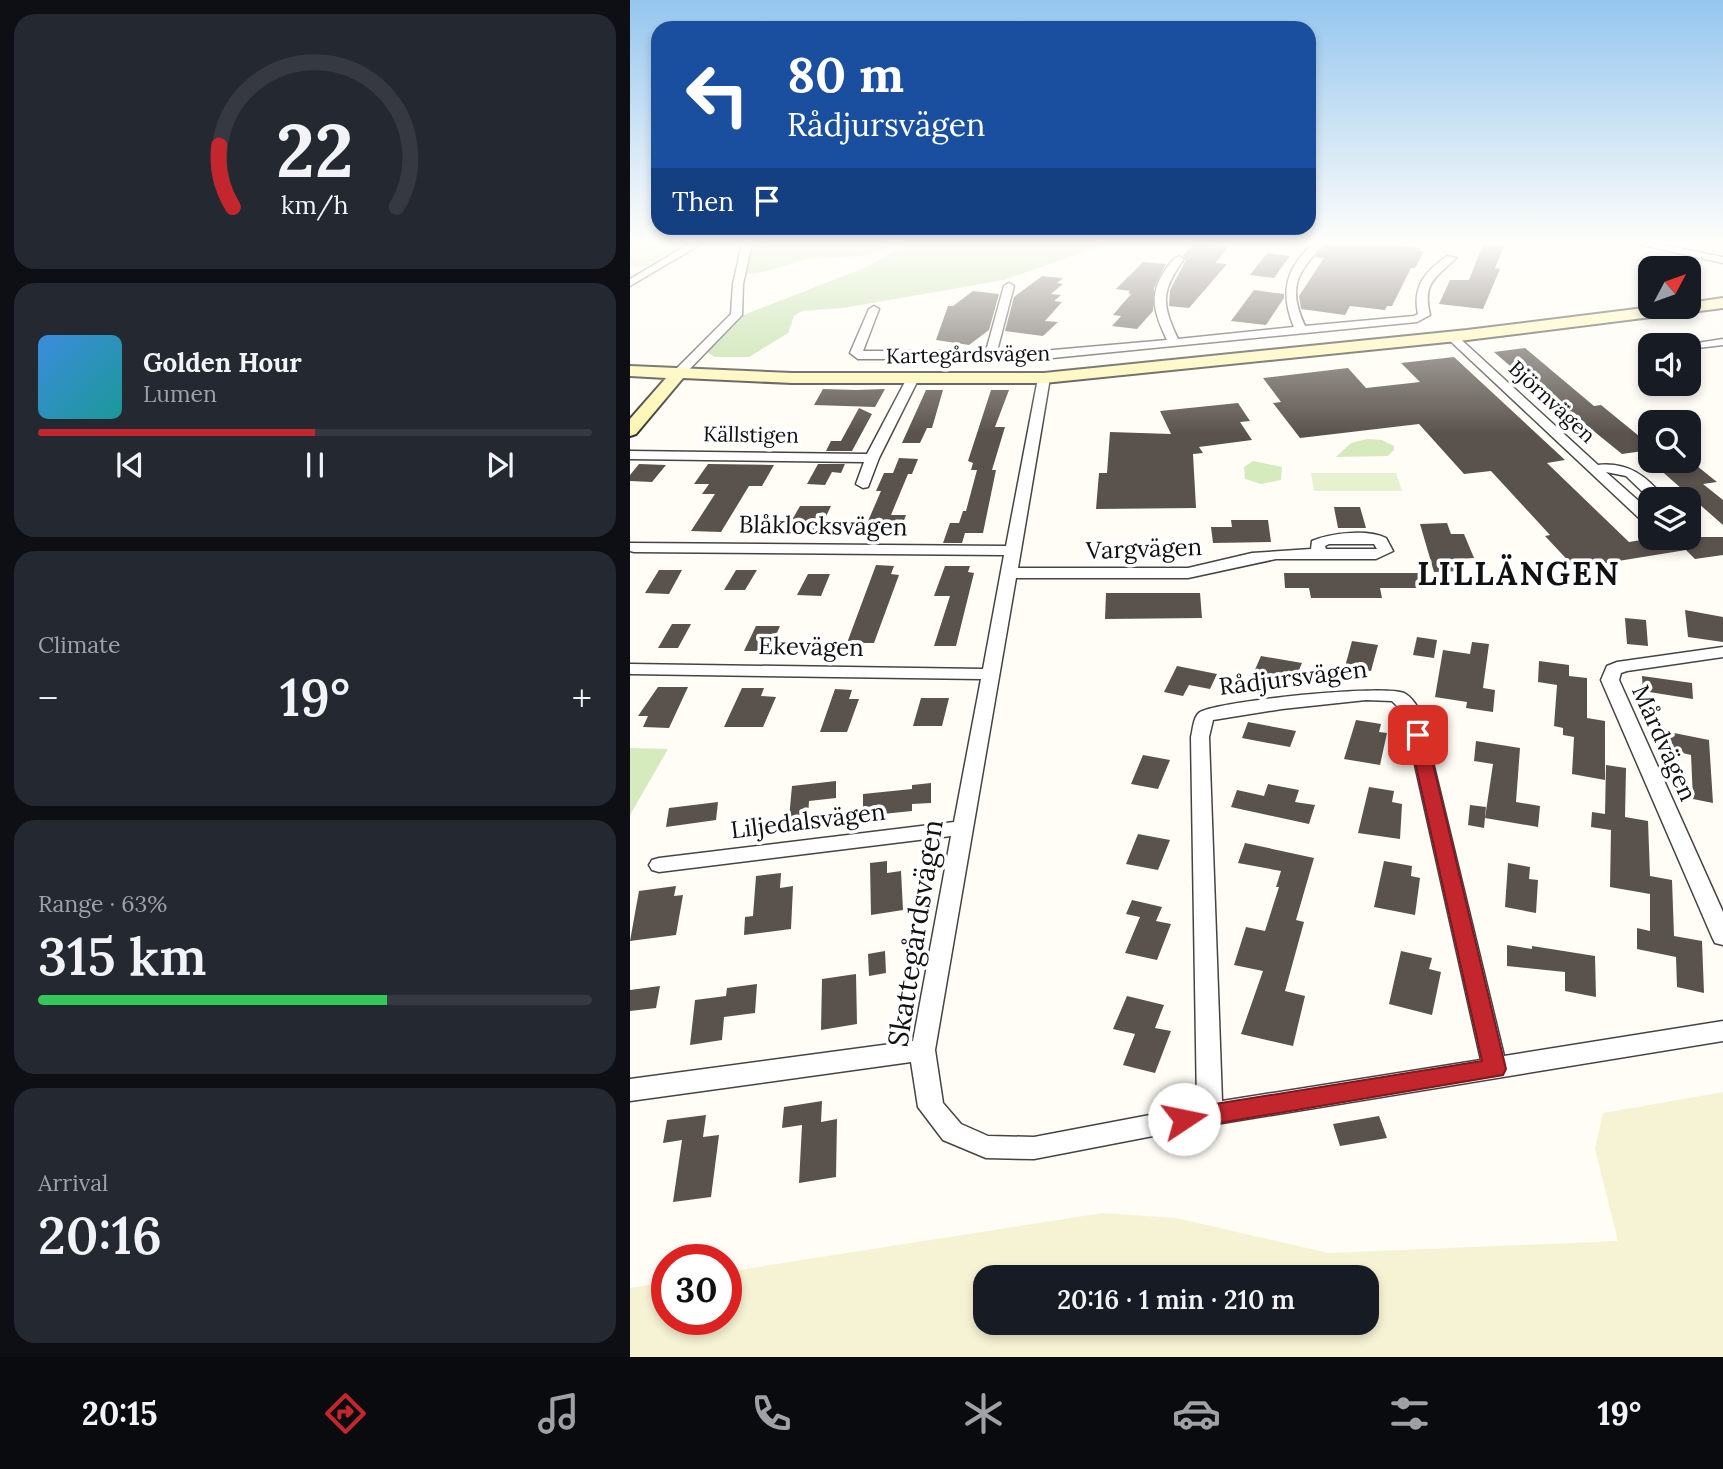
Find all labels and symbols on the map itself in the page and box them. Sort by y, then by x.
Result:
north arrow [1638,256,1701,318]
street label: Kartegårdsvägen [886,340,1051,369]
street label: Björnvägen [1503,355,1602,449]
street label: Källstigen [703,420,799,449]
street label: Blåklocksvägen [738,509,908,542]
street label: Vargvägen [1084,531,1203,566]
district label: LILLÄNGEN [1417,553,1621,594]
street label: Ekevägen [758,630,864,663]
street label: Rådjursvägen [1217,653,1369,702]
street label: Mårdvägen [1625,680,1704,806]
pin [1388,705,1448,765]
street label: Liljedalsvägen [729,796,887,845]
street label: Skattegårdsvägen [879,817,951,1049]
position arrow [1147,1082,1221,1156]
speed limit sign: 30 [651,1244,742,1335]

